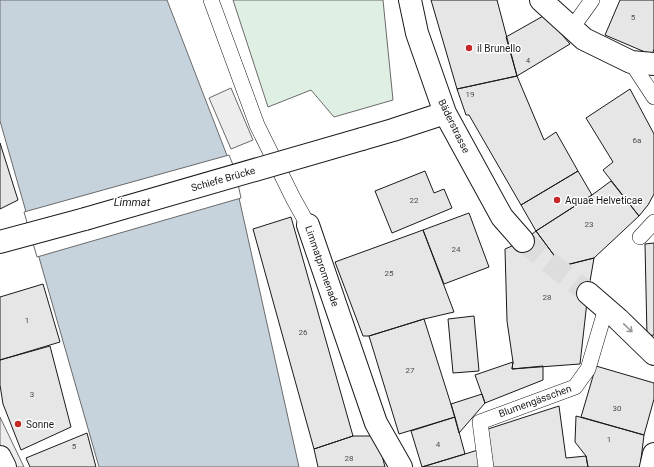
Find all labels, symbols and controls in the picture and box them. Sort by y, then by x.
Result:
house number: 5 [631,13,636,22]
marker: il Brunello [464,43,474,53]
place label: il Brunello [477,43,521,54]
house number: 4 [526,56,531,65]
house number: 19 [466,90,475,99]
street label: Bäderstrasse [436,97,472,155]
house number: 6a [633,136,641,145]
street label: Schiefe Brücke [190,165,256,193]
marker: Aquae Helveticae [552,195,562,205]
place label: Aquae Helveticae [565,195,643,206]
water label: Limmat [114,196,151,209]
house number: 22 [410,196,419,205]
house number: 23 [585,220,594,229]
street label: Limmatpromenade [303,224,341,308]
house number: 24 [452,245,461,254]
house number: 25 [385,269,394,278]
house number: 28 [543,293,552,302]
house number: 1 [25,316,29,325]
one-way arrow [623,323,633,333]
house number: 26 [299,328,308,337]
house number: 27 [406,366,415,375]
street label: Blumengässchen [497,383,573,419]
house number: 3 [30,390,34,399]
house number: 30 [613,404,622,413]
marker: Sonne [13,419,23,429]
place label: Sonne [26,419,54,430]
house number: 1 [607,435,611,444]
house number: 4 [436,440,441,449]
house number: 5 [72,442,77,451]
house number: 28 [345,454,354,463]

